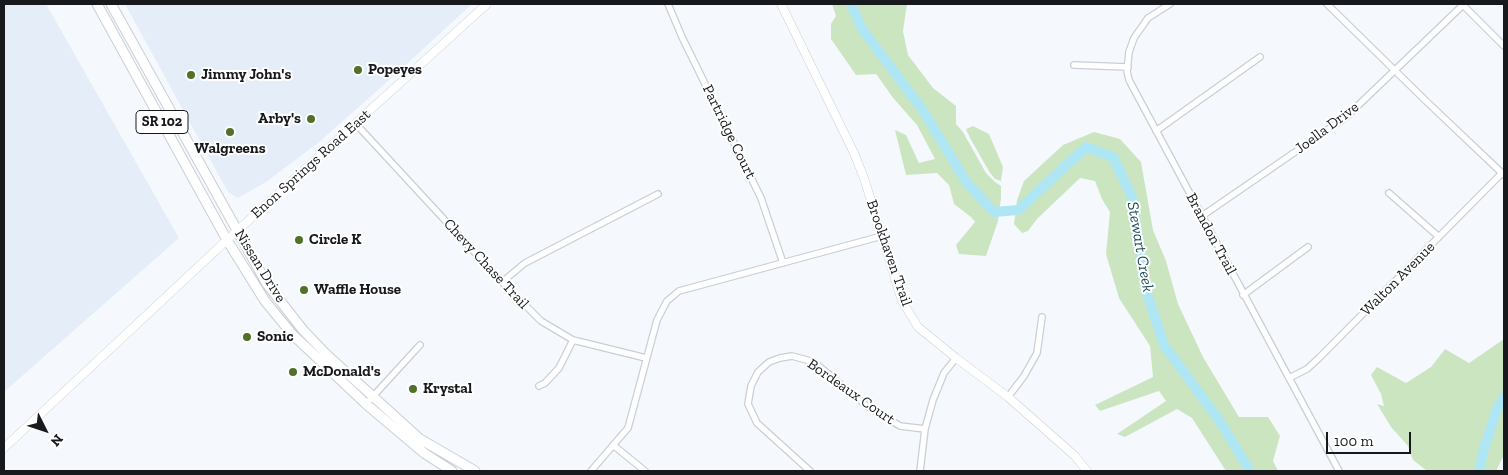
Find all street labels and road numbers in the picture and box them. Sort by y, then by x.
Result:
street label: Partridge Court [698,82,760,182]
street label: Joella Drive [1292,98,1362,158]
street label: Enon Springs Road East [248,106,374,222]
road number: SR 102 [136,110,188,134]
street label: Brandon Trail [1182,190,1240,278]
street label: Brookhaven Trail [862,198,916,308]
street label: Chevy Chase Trail [440,215,532,313]
street label: Nissan Drive [230,226,290,306]
street label: Walton Avenue [1357,238,1439,320]
street label: Bordeaux Court [804,355,898,429]

